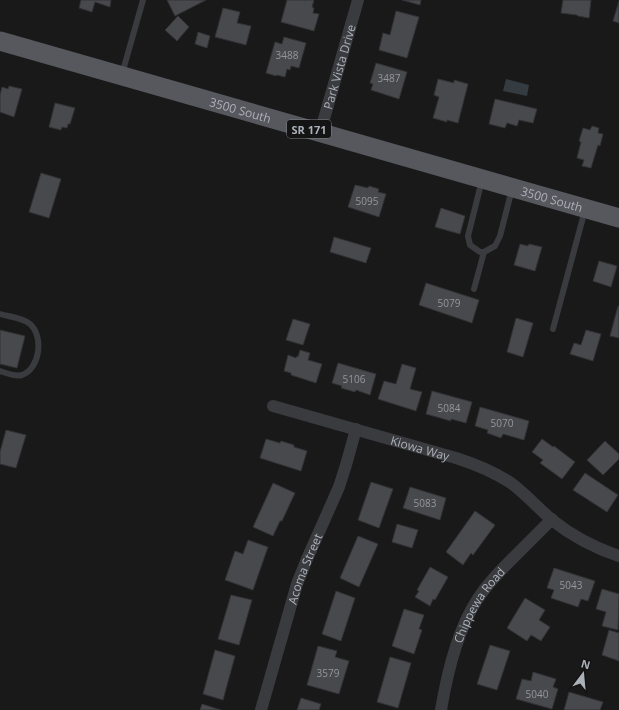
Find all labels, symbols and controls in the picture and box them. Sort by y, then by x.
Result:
street label: Park Vista Drive [319,22,359,111]
house number: 3488 [276,48,299,62]
house number: 3487 [378,71,401,85]
street label: 3500 South [208,93,273,127]
road number: SR 171 [287,120,331,138]
street label: 3500 South [519,182,585,216]
house number: 5095 [356,194,379,208]
house number: 5079 [438,296,461,310]
house number: 5106 [343,372,366,386]
house number: 5084 [438,401,461,415]
house number: 5070 [491,416,514,430]
street label: Kiowa Way [389,431,453,465]
house number: 5083 [414,496,437,510]
street label: Acoma Street [283,530,326,606]
street label: Chippewa Road [449,563,508,645]
house number: 5043 [560,578,583,592]
north arrow [563,654,603,694]
text: N [580,655,592,672]
house number: 3579 [317,666,340,680]
house number: 5040 [526,687,549,701]

